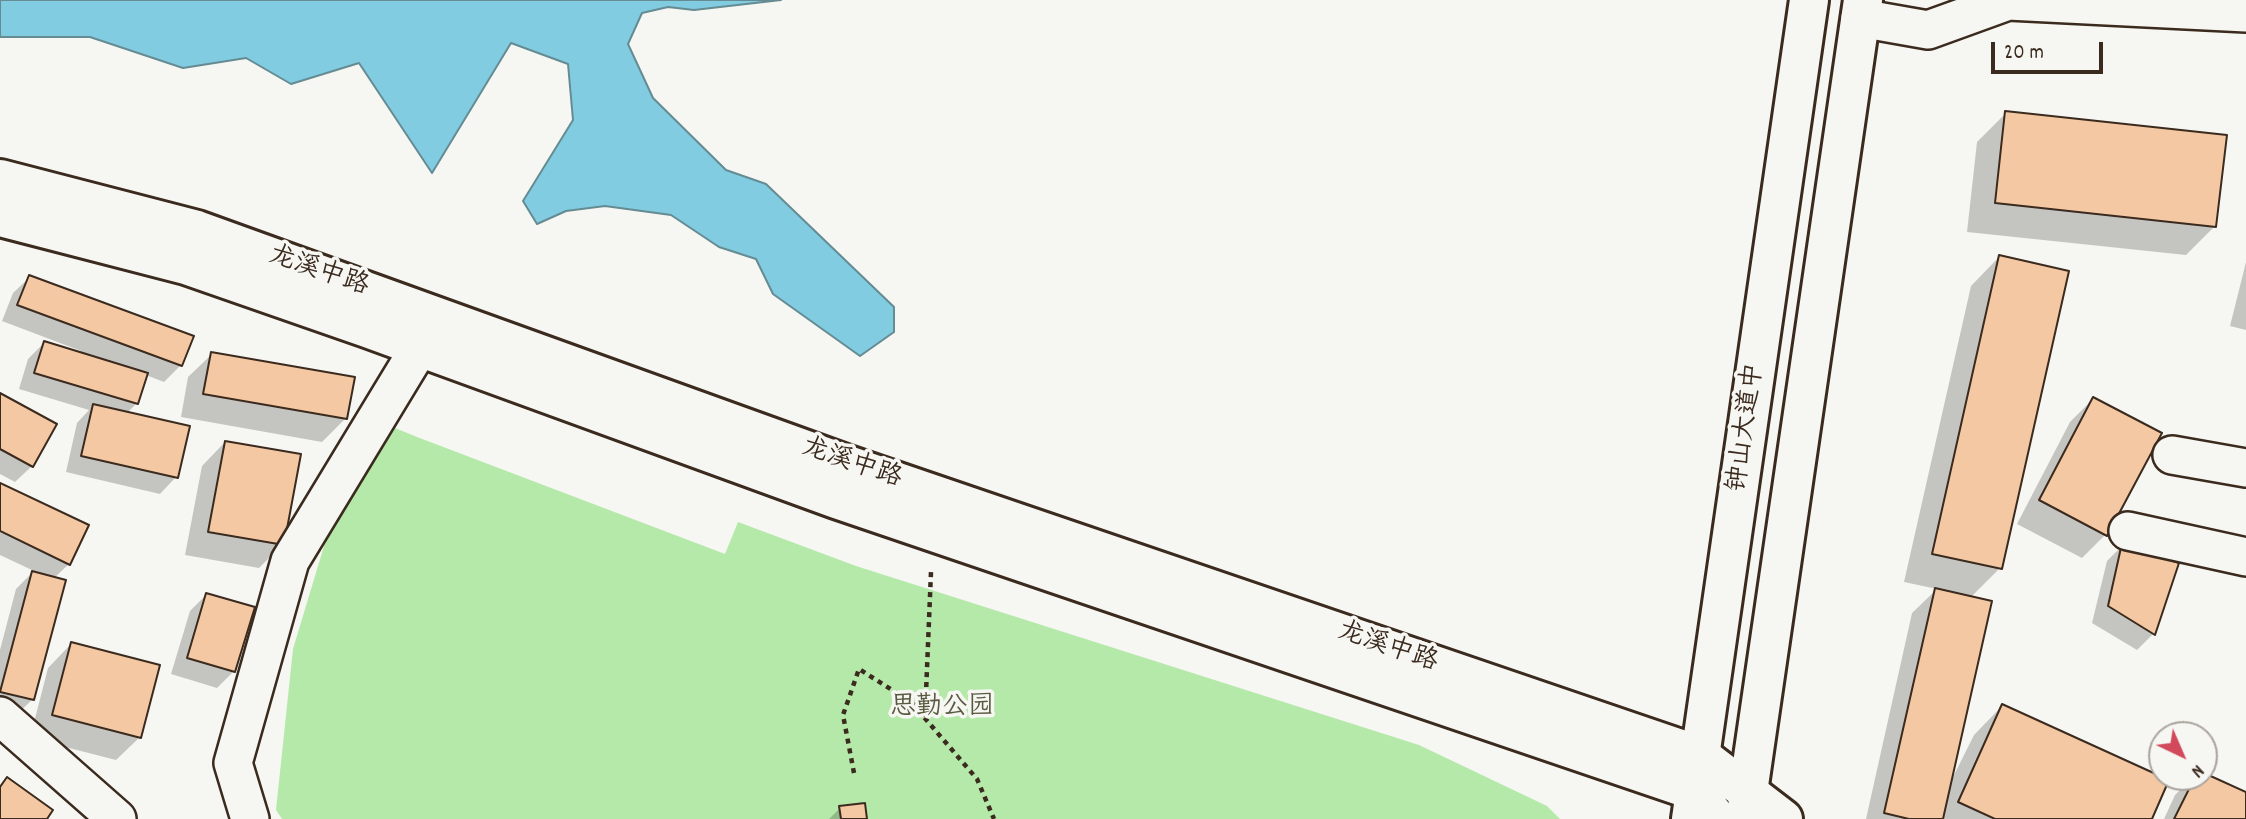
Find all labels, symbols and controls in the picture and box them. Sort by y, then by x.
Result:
scale bar [1994,28,2106,72]
text: 20 m [2004,39,2044,69]
street label: 龙溪中路 [264,241,372,305]
street label: 钟山大道中 [1724,361,1772,495]
street label: 龙溪中路 [797,433,905,497]
street label: 龙溪中路 [1333,617,1441,681]
park label: 思勤公园 [890,693,994,725]
north arrow [2148,721,2218,791]
text: N [2184,757,2209,783]

